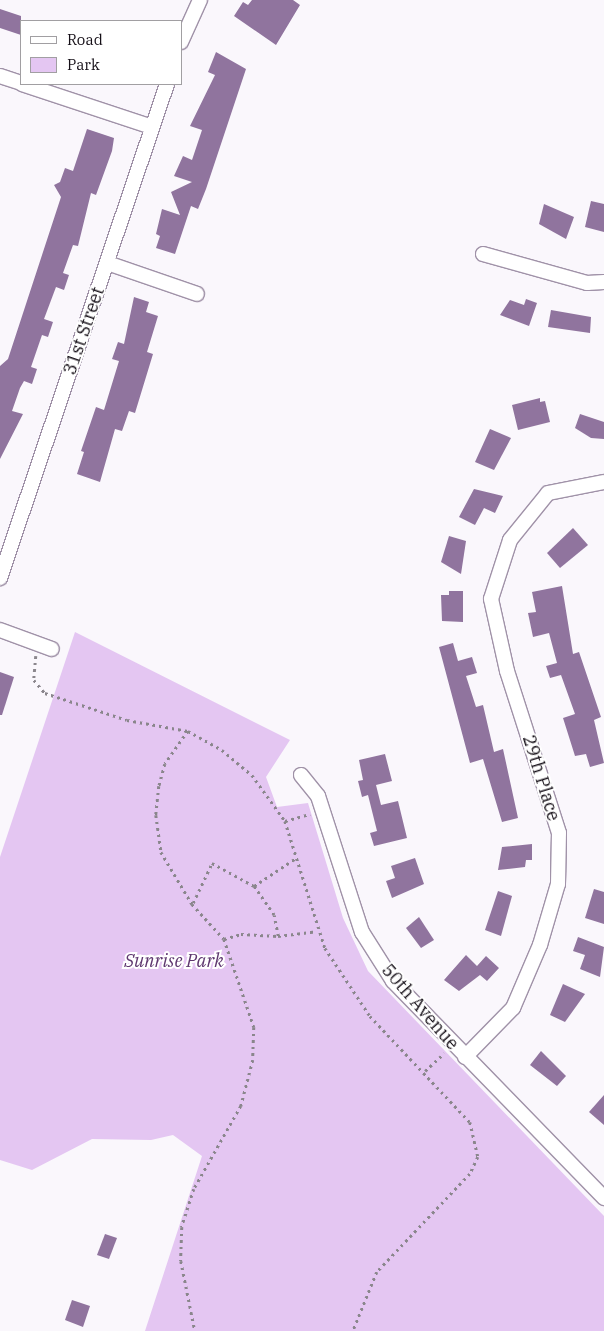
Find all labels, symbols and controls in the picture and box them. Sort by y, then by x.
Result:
legend [20,20,182,85]
text: Road [67,30,103,49]
text: Park [67,55,100,74]
street label: 31st Street [59,284,109,378]
street label: 29th Place [518,732,564,824]
park label: Sunrise Park [124,950,224,972]
street label: 50th Avenue [377,960,463,1054]

